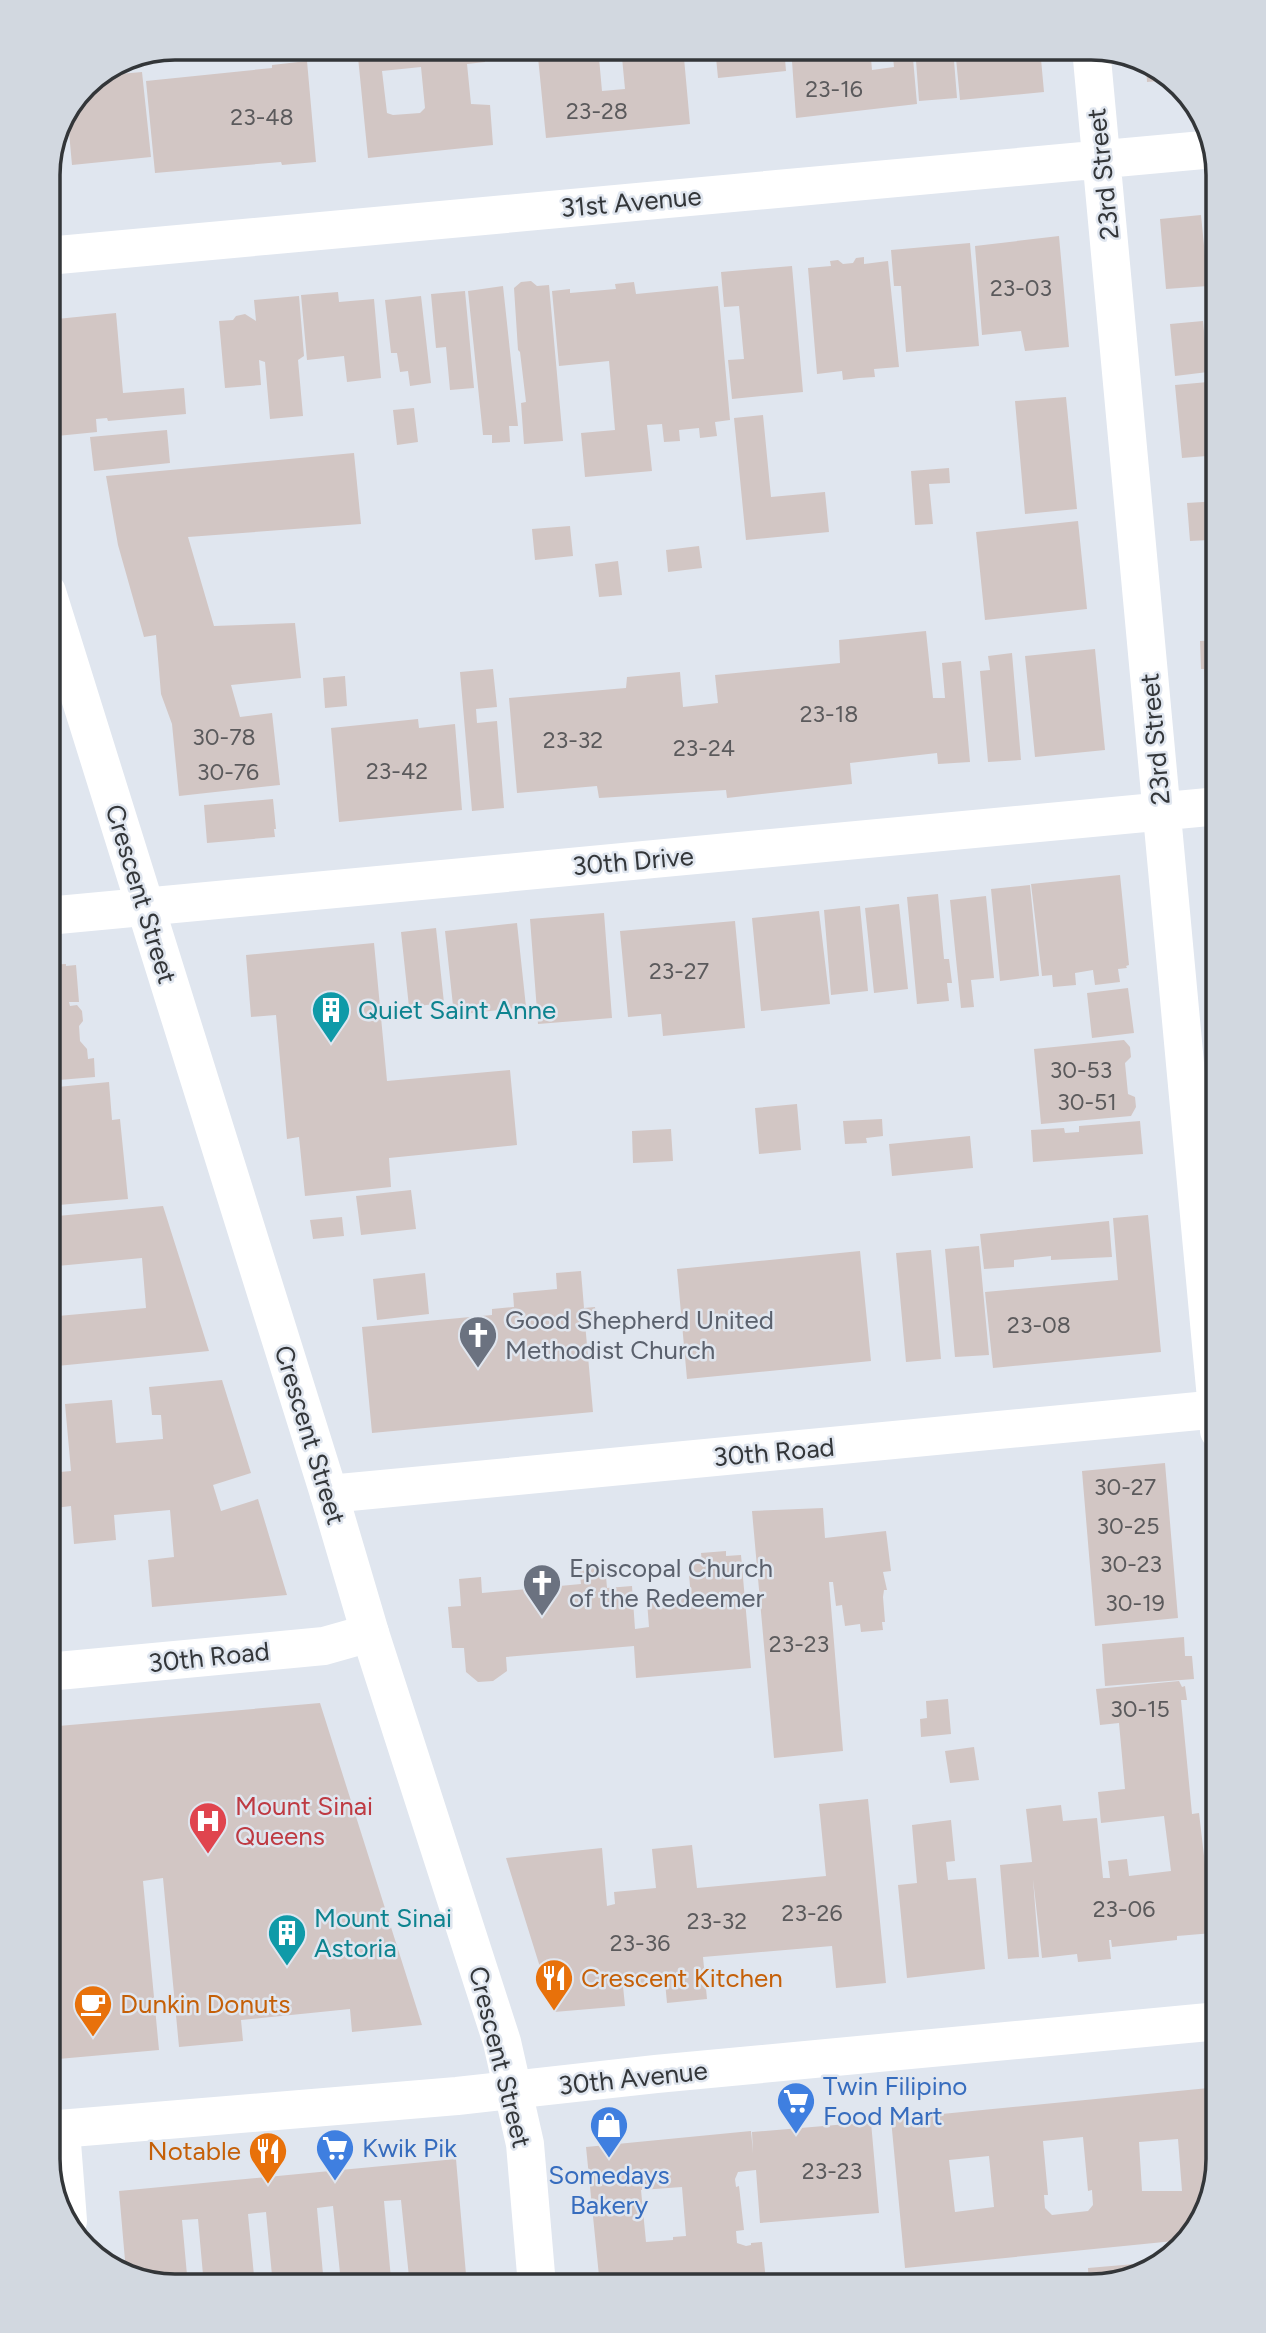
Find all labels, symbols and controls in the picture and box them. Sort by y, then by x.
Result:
house number: 23-16 [805,75,863,103]
house number: 23-28 [566,97,628,125]
house number: 23-48 [230,103,294,131]
street label: 23rd Street [1080,107,1126,241]
street label: 31st Avenue [559,180,703,224]
house number: 23-03 [990,274,1052,302]
street label: 23rd Street [1133,672,1177,806]
house number: 23-18 [800,700,858,728]
house number: 30-78 [192,723,256,751]
house number: 23-32 [543,726,603,754]
house number: 23-24 [673,734,735,762]
house number: 23-42 [366,757,428,785]
house number: 30-76 [197,758,259,786]
street label: Crescent Street [99,801,183,988]
street label: 30th Drive [571,840,695,882]
house number: 23-27 [649,957,709,985]
building icon: Quiet Saint Anne [310,989,352,1044]
place label: Quiet Saint Anne [358,994,556,1026]
house number: 30-53 [1050,1056,1112,1084]
house number: 30-51 [1057,1088,1117,1116]
place label: Good Shepherd United Methodist Church [505,1304,774,1366]
house number: 23-08 [1007,1311,1071,1339]
church icon: Good Shepherd United Methodist Church [457,1314,499,1369]
street label: Crescent Street [268,1342,352,1529]
street label: 30th Road [712,1431,836,1473]
house number: 30-27 [1094,1473,1156,1501]
house number: 30-25 [1097,1512,1159,1540]
house number: 30-23 [1100,1550,1162,1578]
place label: Episcopal Church of the Redeemer [569,1552,773,1614]
church icon: Episcopal Church of the Redeemer [521,1562,563,1617]
house number: 30-19 [1105,1589,1165,1617]
house number: 23-23 [769,1630,829,1658]
street label: 30th Road [147,1635,271,1679]
house number: 30-15 [1110,1695,1170,1723]
place label: Mount Sinai Queens [235,1790,373,1852]
hospital icon: Mount Sinai Queens [187,1800,229,1855]
house number: 23-06 [1093,1895,1155,1923]
house number: 23-26 [782,1899,842,1927]
place label: Mount Sinai Astoria [314,1902,452,1964]
house number: 23-32 [687,1907,747,1935]
building icon: Mount Sinai Astoria [266,1912,308,1967]
house number: 23-36 [610,1929,670,1957]
restaurant icon: Crescent Kitchen [533,1957,575,2012]
place label: Crescent Kitchen [581,1962,783,1994]
street label: Crescent Street [462,1963,538,2151]
cafe icon: Dunkin Donuts [72,1983,114,2038]
place label: Dunkin Donuts [120,1988,290,2020]
street label: 30th Avenue [557,2054,709,2102]
place label: Twin Filipino Food Mart [823,2070,967,2132]
supermarket icon: Twin Filipino Food Mart [775,2080,817,2135]
shop icon: Somedays Bakery [588,2104,630,2159]
supermarket icon: Kwik Pik [314,2127,356,2182]
restaurant icon: Notable [247,2130,289,2185]
place label: Kwik Pik [362,2132,457,2164]
place label: Notable [148,2135,241,2167]
house number: 23-23 [802,2157,862,2185]
place label: Somedays Bakery [548,2159,670,2221]

